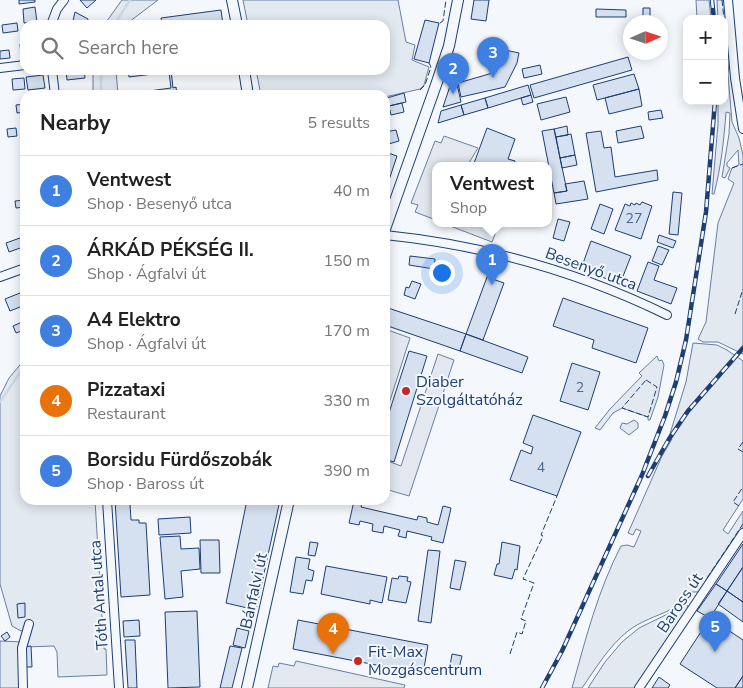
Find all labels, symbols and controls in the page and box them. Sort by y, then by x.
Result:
north arrow [623,15,668,60]
map controls [683,15,728,105]
button: + [683,15,728,60]
search box [20,20,390,75]
icon: search [38,34,66,62]
text: Search here [78,35,179,61]
pin: 3 [477,37,509,78]
pin: 2 [437,53,469,94]
button: − [683,60,728,105]
text: Nearby [40,109,110,137]
text: 5 results [308,112,370,134]
popup [432,162,552,227]
text: Ventwest [87,167,171,193]
text: Ventwest [450,171,534,197]
text: 1 [51,180,61,202]
text: 40 m [333,180,370,202]
text: Shop · Besenyő utca [87,193,232,215]
text: Shop [450,197,487,219]
house number: 27 [626,209,642,228]
text: ÁRKÁD PÉKSÉG II. [87,237,254,263]
street label: Besenyő utca [542,242,640,296]
pin: 1 [476,244,508,285]
text: 2 [51,250,61,272]
text: 150 m [323,250,370,272]
your location [429,260,455,286]
text: Shop · Ágfalvi út [87,263,206,285]
text: A4 Elektro [87,307,181,333]
text: 3 [51,320,61,342]
text: 170 m [323,320,370,342]
text: Shop · Ágfalvi út [87,333,206,355]
place label: Diaber Szolgáltatóház [416,371,523,411]
text: Pizzataxi [87,377,165,403]
house number: 2 [576,378,584,397]
marker: Diaber Szolgáltatóház [400,385,412,397]
text: 4 [51,390,61,412]
text: 330 m [323,390,370,412]
text: Restaurant [87,403,166,425]
text: Borsidu Fürdőszobák [87,447,272,473]
house number: 4 [537,458,545,477]
text: 5 [51,460,61,482]
text: 390 m [323,460,370,482]
text: Shop · Baross út [87,473,204,495]
street label: Tóth Antal utca [84,539,114,651]
street label: Bánfalvi út [235,551,273,631]
street label: Baross út [652,568,708,637]
pin: 5 [699,611,731,652]
pin: 4 [317,613,349,654]
place label: Fit-Max Mozgáscentrum [368,641,482,681]
marker: Fit-Max Mozgáscentrum [352,655,364,667]

